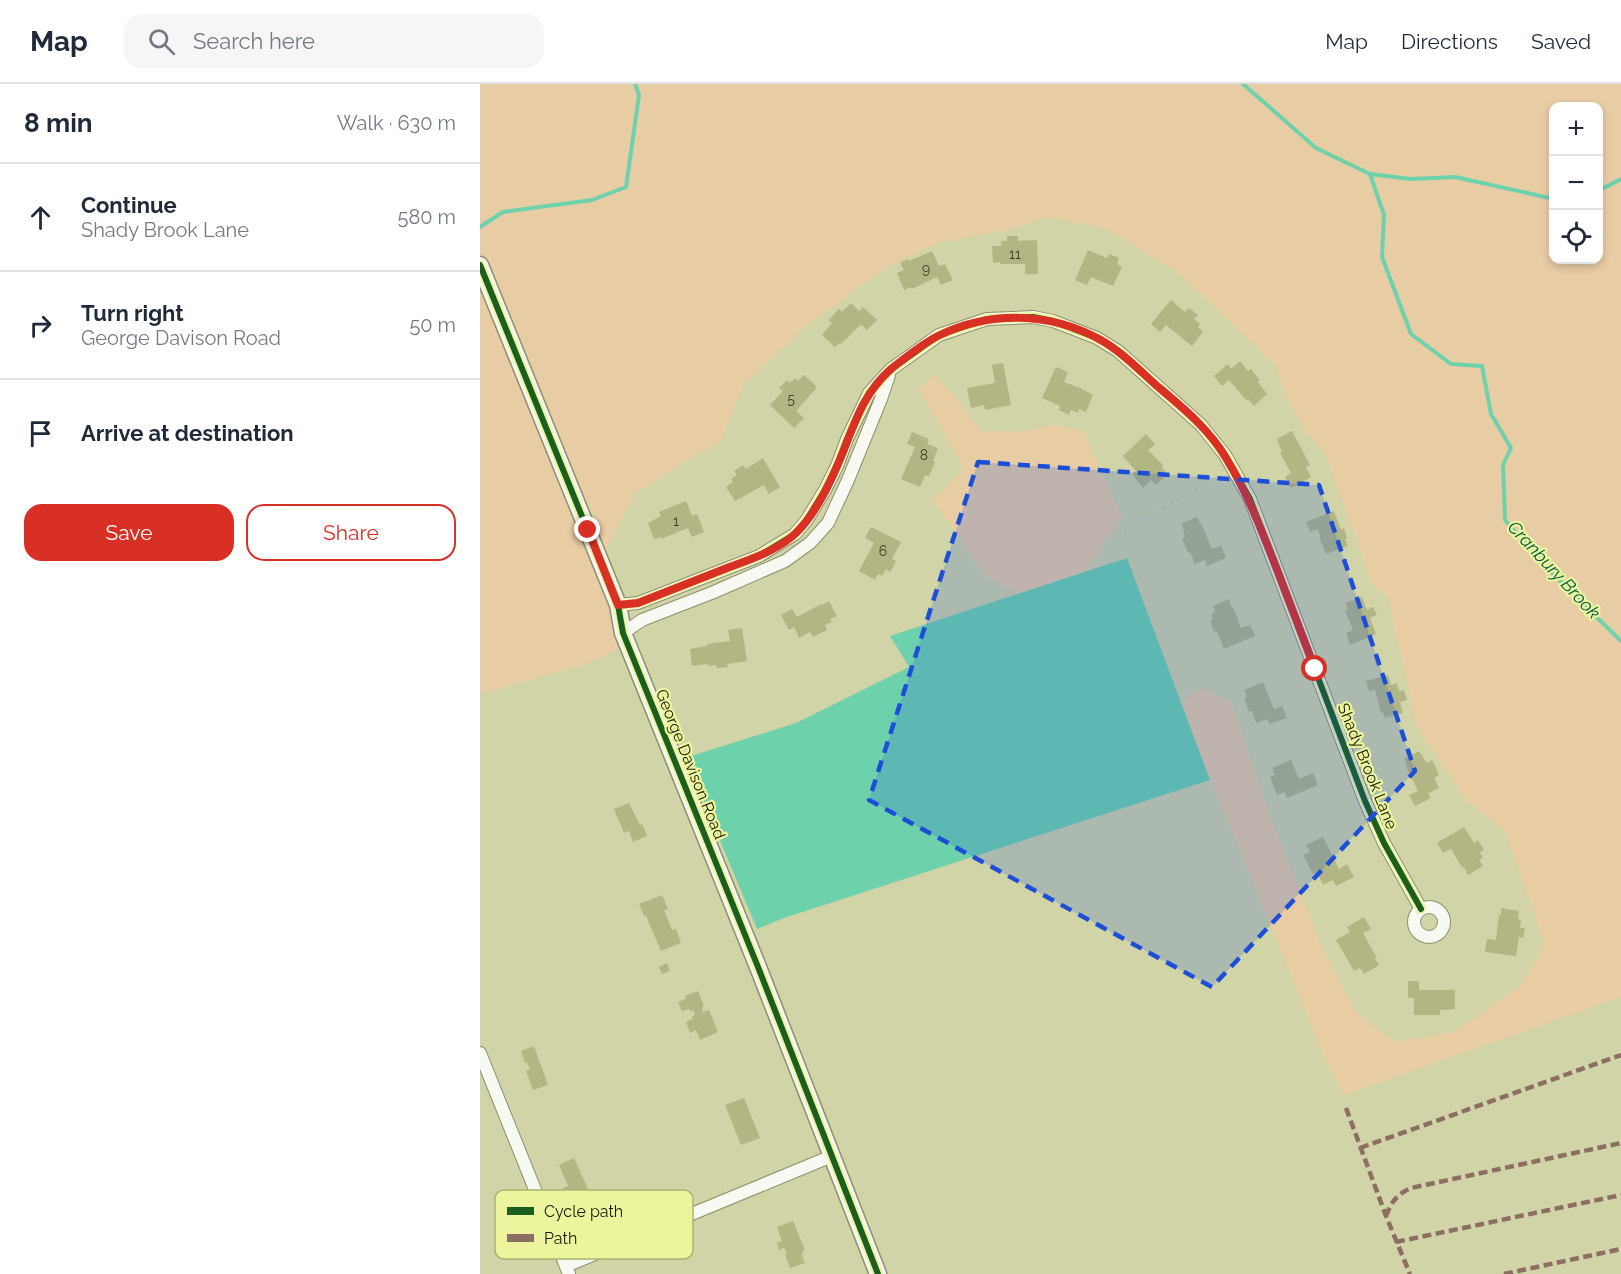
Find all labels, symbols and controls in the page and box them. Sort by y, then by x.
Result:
search box [124,14,544,68]
text: Map [30,25,88,58]
icon: search [145,25,178,58]
text: Search here [193,28,315,54]
text: Map [1325,29,1368,54]
text: Directions [1401,29,1498,54]
text: Saved [1531,29,1591,54]
map controls [1549,102,1603,264]
button: + [1549,102,1603,156]
text: 8 min [24,108,92,138]
text: Walk · 630 m [337,111,456,135]
button: − [1549,156,1603,210]
text: Continue [81,192,177,218]
icon: ahead [24,201,57,234]
text: 580 m [398,205,456,229]
button: locate [1549,210,1603,264]
text: Shady Brook Lane [81,218,249,242]
house number: 11 [1009,246,1021,262]
house number: 9 [922,261,930,277]
text: Turn right [81,300,184,326]
icon: right [24,309,57,342]
text: 50 m [409,313,456,337]
text: George Davison Road [81,326,281,350]
house number: 5 [787,391,795,407]
icon: arrive [24,417,57,450]
text: Arrive at destination [81,420,294,446]
house number: 8 [920,447,928,463]
button: Save [24,504,234,561]
button: Share [246,504,456,561]
house number: 1 [673,513,679,529]
route end [574,516,600,542]
water label: Cranbury Brook [1504,516,1605,623]
house number: 6 [879,543,887,559]
route start [1301,655,1327,681]
street label: George Davison Road [652,686,729,842]
street label: Shady Brook Lane [1334,700,1402,832]
legend [495,1190,693,1259]
text: Cycle path [544,1202,623,1221]
text: Path [544,1229,577,1248]

